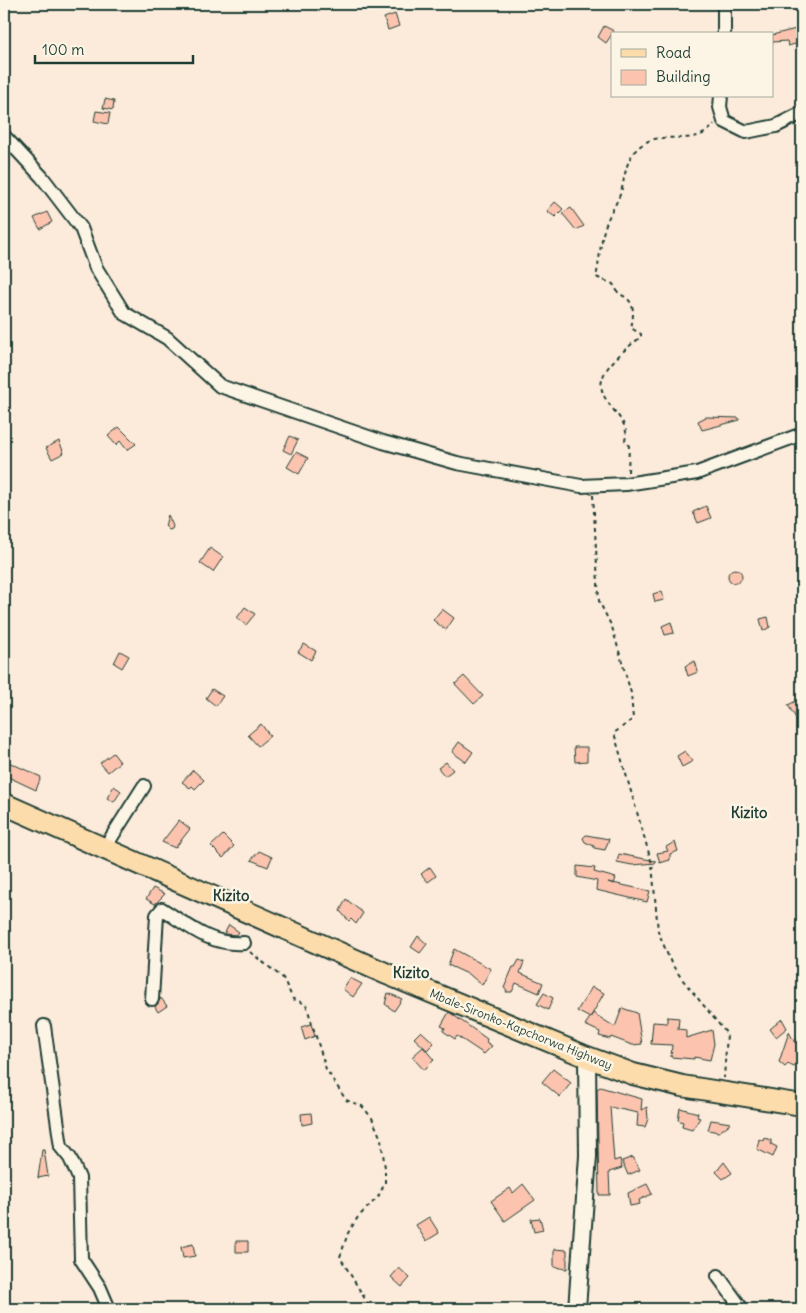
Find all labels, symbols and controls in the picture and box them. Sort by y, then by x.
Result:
scale bar [35,32,192,64]
legend [611,32,774,98]
text: 100 m [42,40,84,59]
text: Road [656,43,691,62]
text: Building [656,67,711,86]
district label: Kizito [731,803,768,822]
district label: Kizito [213,886,250,905]
district label: Kizito [393,963,430,982]
street label: Mbale-Sironko-Kapchorwa Highway [428,985,614,1073]

